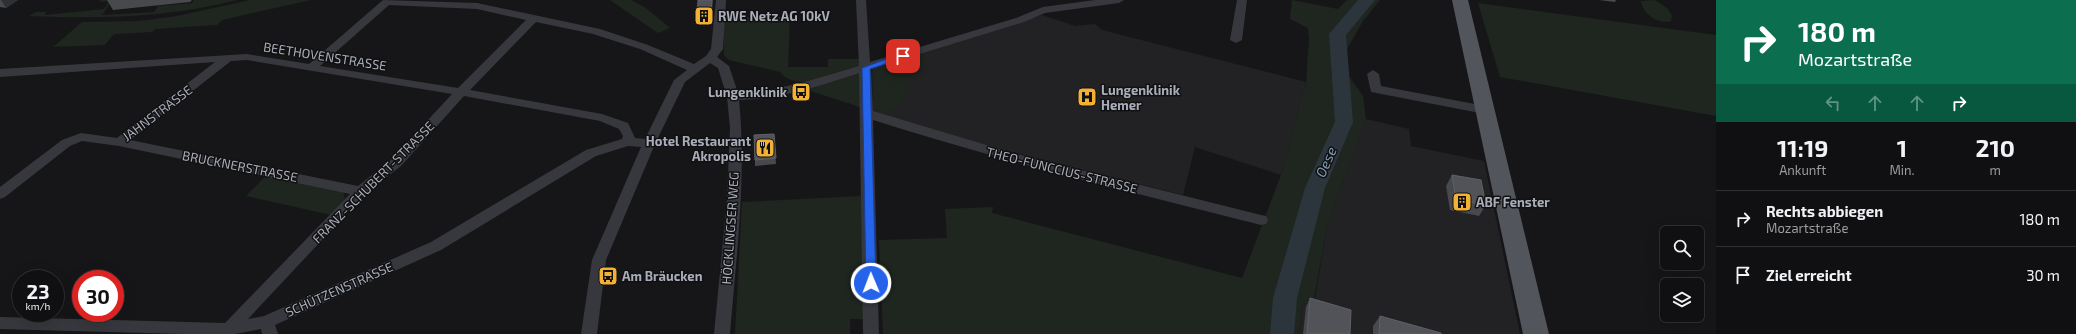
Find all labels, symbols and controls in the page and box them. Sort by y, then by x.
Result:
building icon: RWE Netz AG 10kV [693,5,715,27]
place label: RWE Netz AG 10kV [718,8,830,24]
text: 180 m [1798,14,1876,48]
icon: right [1732,16,1784,68]
street label: BEETHOVENSTRASSE [262,38,388,74]
pin [886,39,920,73]
icon: arrive [892,45,914,67]
text: Mozartstraße [1798,48,1912,70]
bus stop icon: Lungenklinik [790,81,812,103]
street label: JAHNSTRASSE [119,82,195,144]
place label: Lungenklinik Hemer [1101,82,1181,113]
place label: Lungenklinik [708,84,788,100]
hospital icon: Lungenklinik Hemer [1076,86,1098,108]
icon: left [1822,92,1844,114]
icon: ahead [1864,92,1886,114]
icon: ahead [1906,92,1928,114]
icon: right [1948,92,1970,114]
street label: FRANZ-SCHUBERT-STRASSE [309,118,437,246]
place label: Hotel Restaurant Akropolis [646,133,752,164]
text: 11:19 [1777,133,1828,162]
text: 1 [1897,133,1907,162]
text: 210 [1976,133,2015,162]
restaurant icon: Hotel Restaurant Akropolis [754,137,776,159]
street label: THEO-FUNCCIUS-STRASSE [985,143,1139,197]
water label: Oese [1311,144,1340,180]
street label: BRUCKNERSTRASSE [181,147,299,185]
text: Ankunft [1779,162,1826,178]
text: Min. [1889,162,1915,178]
text: m [1990,162,2001,178]
street label: HÖCKLINGSER WEG [718,171,742,285]
building icon: ABF Fenster [1451,191,1473,213]
place label: ABF Fenster [1476,194,1550,210]
text: Rechts abbiegen [1766,202,1883,220]
icon: right [1732,208,1754,230]
text: 180 m [2019,210,2060,228]
text: Mozartstraße [1766,220,1848,236]
map controls [1660,226,1704,322]
button: search [1660,226,1704,270]
street label: SCHÜTZENSTRASSE [283,258,395,320]
position arrow [850,262,892,304]
icon: arrive [1732,264,1754,286]
bus stop icon: Am Bräucken [597,265,619,287]
text: Ziel erreicht [1766,266,1852,284]
text: 30 m [2026,266,2060,284]
place label: Am Bräucken [622,268,703,284]
speed limit sign: 30 [72,270,124,322]
button: layers [1660,278,1704,322]
text: 23 [27,279,49,303]
text: km/h [26,300,50,312]

